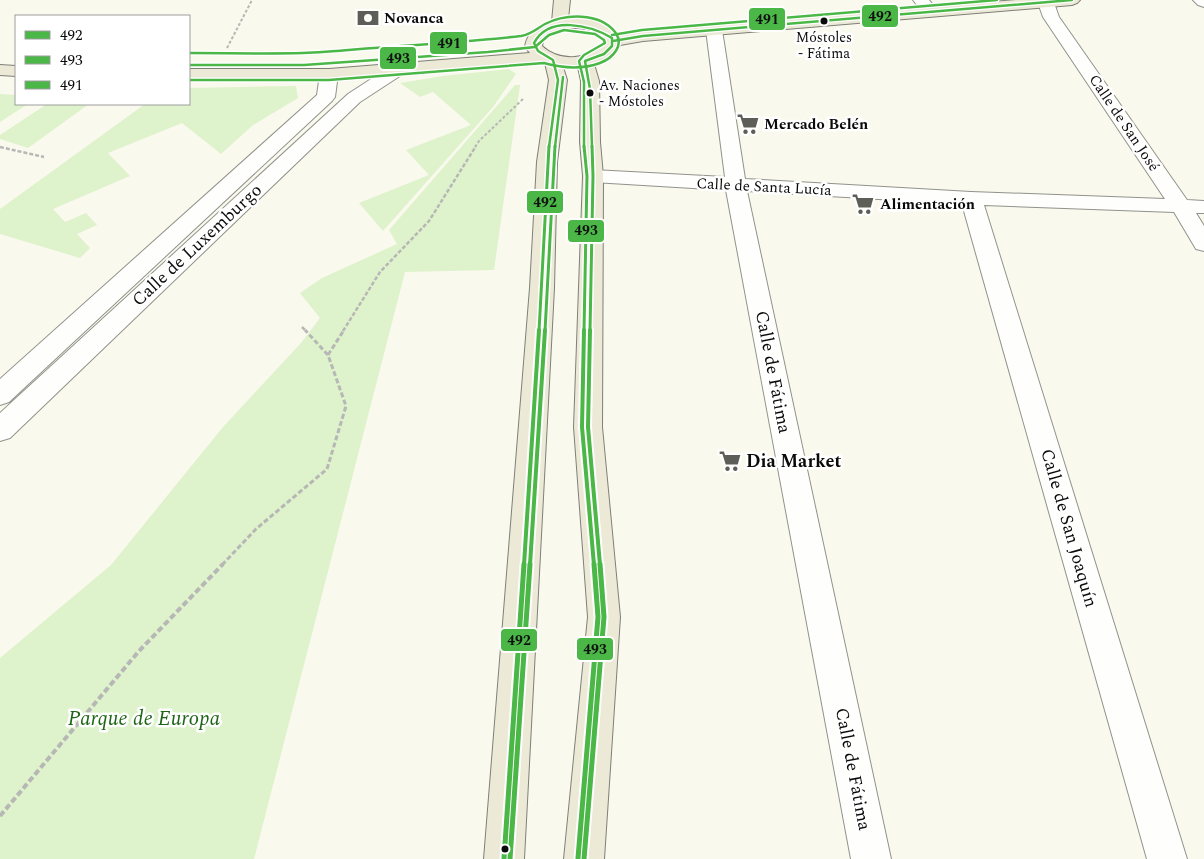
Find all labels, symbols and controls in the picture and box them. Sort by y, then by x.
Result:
line badge: 492 [861,4,899,28]
bank icon: Novanca [355,5,381,31]
text: 492 [868,6,892,27]
place label: Novanca [384,7,444,30]
line badge: 491 [748,7,786,31]
text: 491 [755,9,779,30]
legend [15,15,190,105]
marker: Móstoles - Fátima [819,16,829,26]
text: 492 [60,24,83,47]
place label: Móstoles - Fátima [796,27,852,64]
line badge: 491 [429,31,468,55]
text: 491 [437,33,461,54]
line badge: 493 [379,46,417,70]
text: 493 [386,48,410,69]
text: 493 [60,49,83,72]
street label: Calle de San José [1083,70,1165,176]
text: 491 [60,74,83,97]
place label: Av. Naciones - Móstoles [599,75,680,112]
marker: Av. Naciones - Móstoles [585,88,595,98]
supermarket icon: Mercado Belén [735,111,761,137]
place label: Mercado Belén [764,113,868,136]
street label: Calle de Santa Lucía [696,172,833,202]
street label: Calle de Luxemburgo [126,177,268,313]
line badge: 492 [526,190,564,214]
supermarket icon: Alimentación [850,191,876,217]
text: 492 [533,192,557,213]
place label: Alimentación [880,193,975,216]
line badge: 493 [567,219,605,243]
text: 493 [574,220,598,241]
street label: Calle de Fátima [748,308,798,436]
street label: Calle de San Joaquín [1033,445,1105,611]
supermarket icon: Dia Market [717,448,743,474]
place label: Dia Market [746,448,841,475]
line badge: 492 [500,628,538,652]
text: 492 [507,630,531,651]
line badge: 493 [576,637,614,661]
text: 493 [583,639,607,660]
park label: Parque de Europa [68,703,221,735]
street label: Calle de Fátima [828,705,878,833]
unlabelled marker [500,844,510,854]

